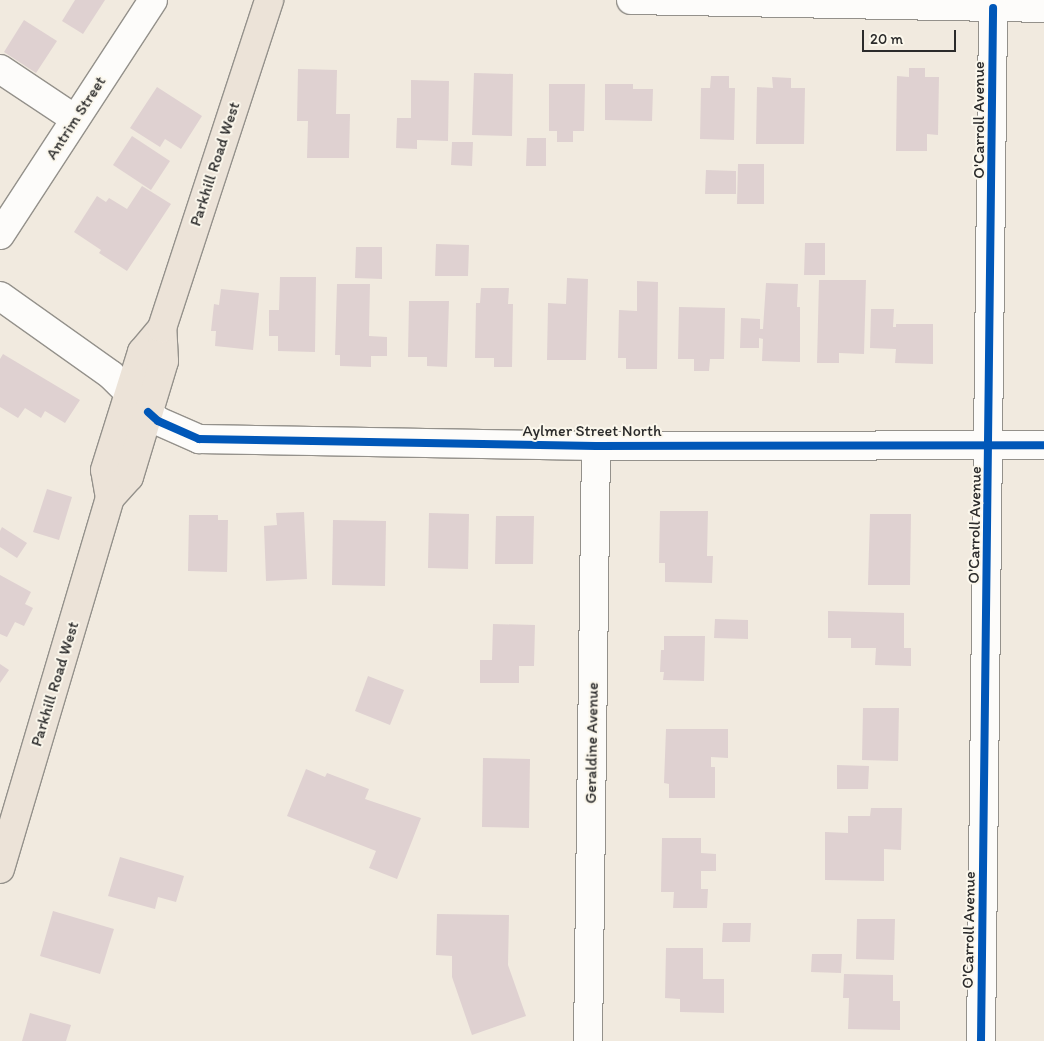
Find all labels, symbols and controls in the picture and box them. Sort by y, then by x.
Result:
scale bar [864,20,958,52]
text: 20 m [870,30,903,48]
street label: O'Carroll Avenue [969,62,989,178]
street label: Antrim Street [42,73,110,163]
street label: Parkhill Road West [186,100,244,228]
street label: Aylmer Street North [523,421,661,441]
street label: O'Carroll Avenue [964,467,986,583]
street label: Parkhill Road West [27,620,83,748]
street label: Geraldine Avenue [581,683,603,803]
street label: O'Carroll Avenue [958,872,980,988]

